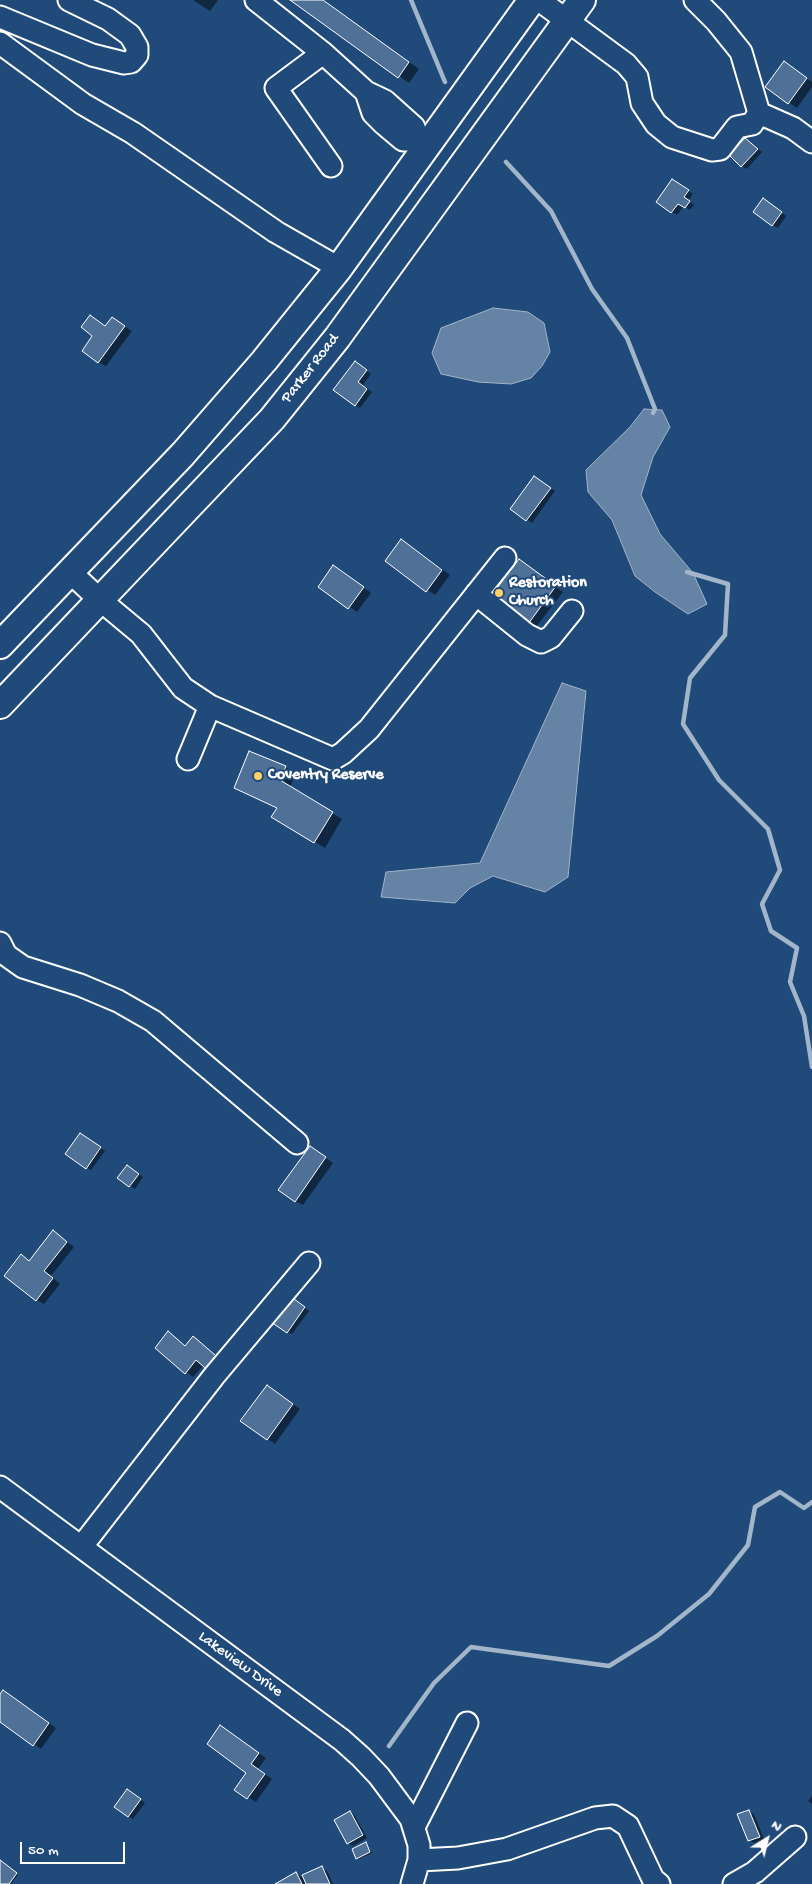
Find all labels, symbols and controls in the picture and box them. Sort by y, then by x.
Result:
street label: Parker Road [278,330,344,408]
place label: Restoration Church [509,574,587,612]
marker: Restoration Church [493,587,505,599]
place label: Coventry Reserve [268,766,384,786]
marker: Coventry Reserve [252,770,264,782]
street label: Lakeview Drive [194,1628,286,1702]
north arrow [742,1814,792,1864]
text: N [767,1817,785,1836]
scale bar [22,1832,128,1864]
text: 50 m [28,1842,59,1860]

